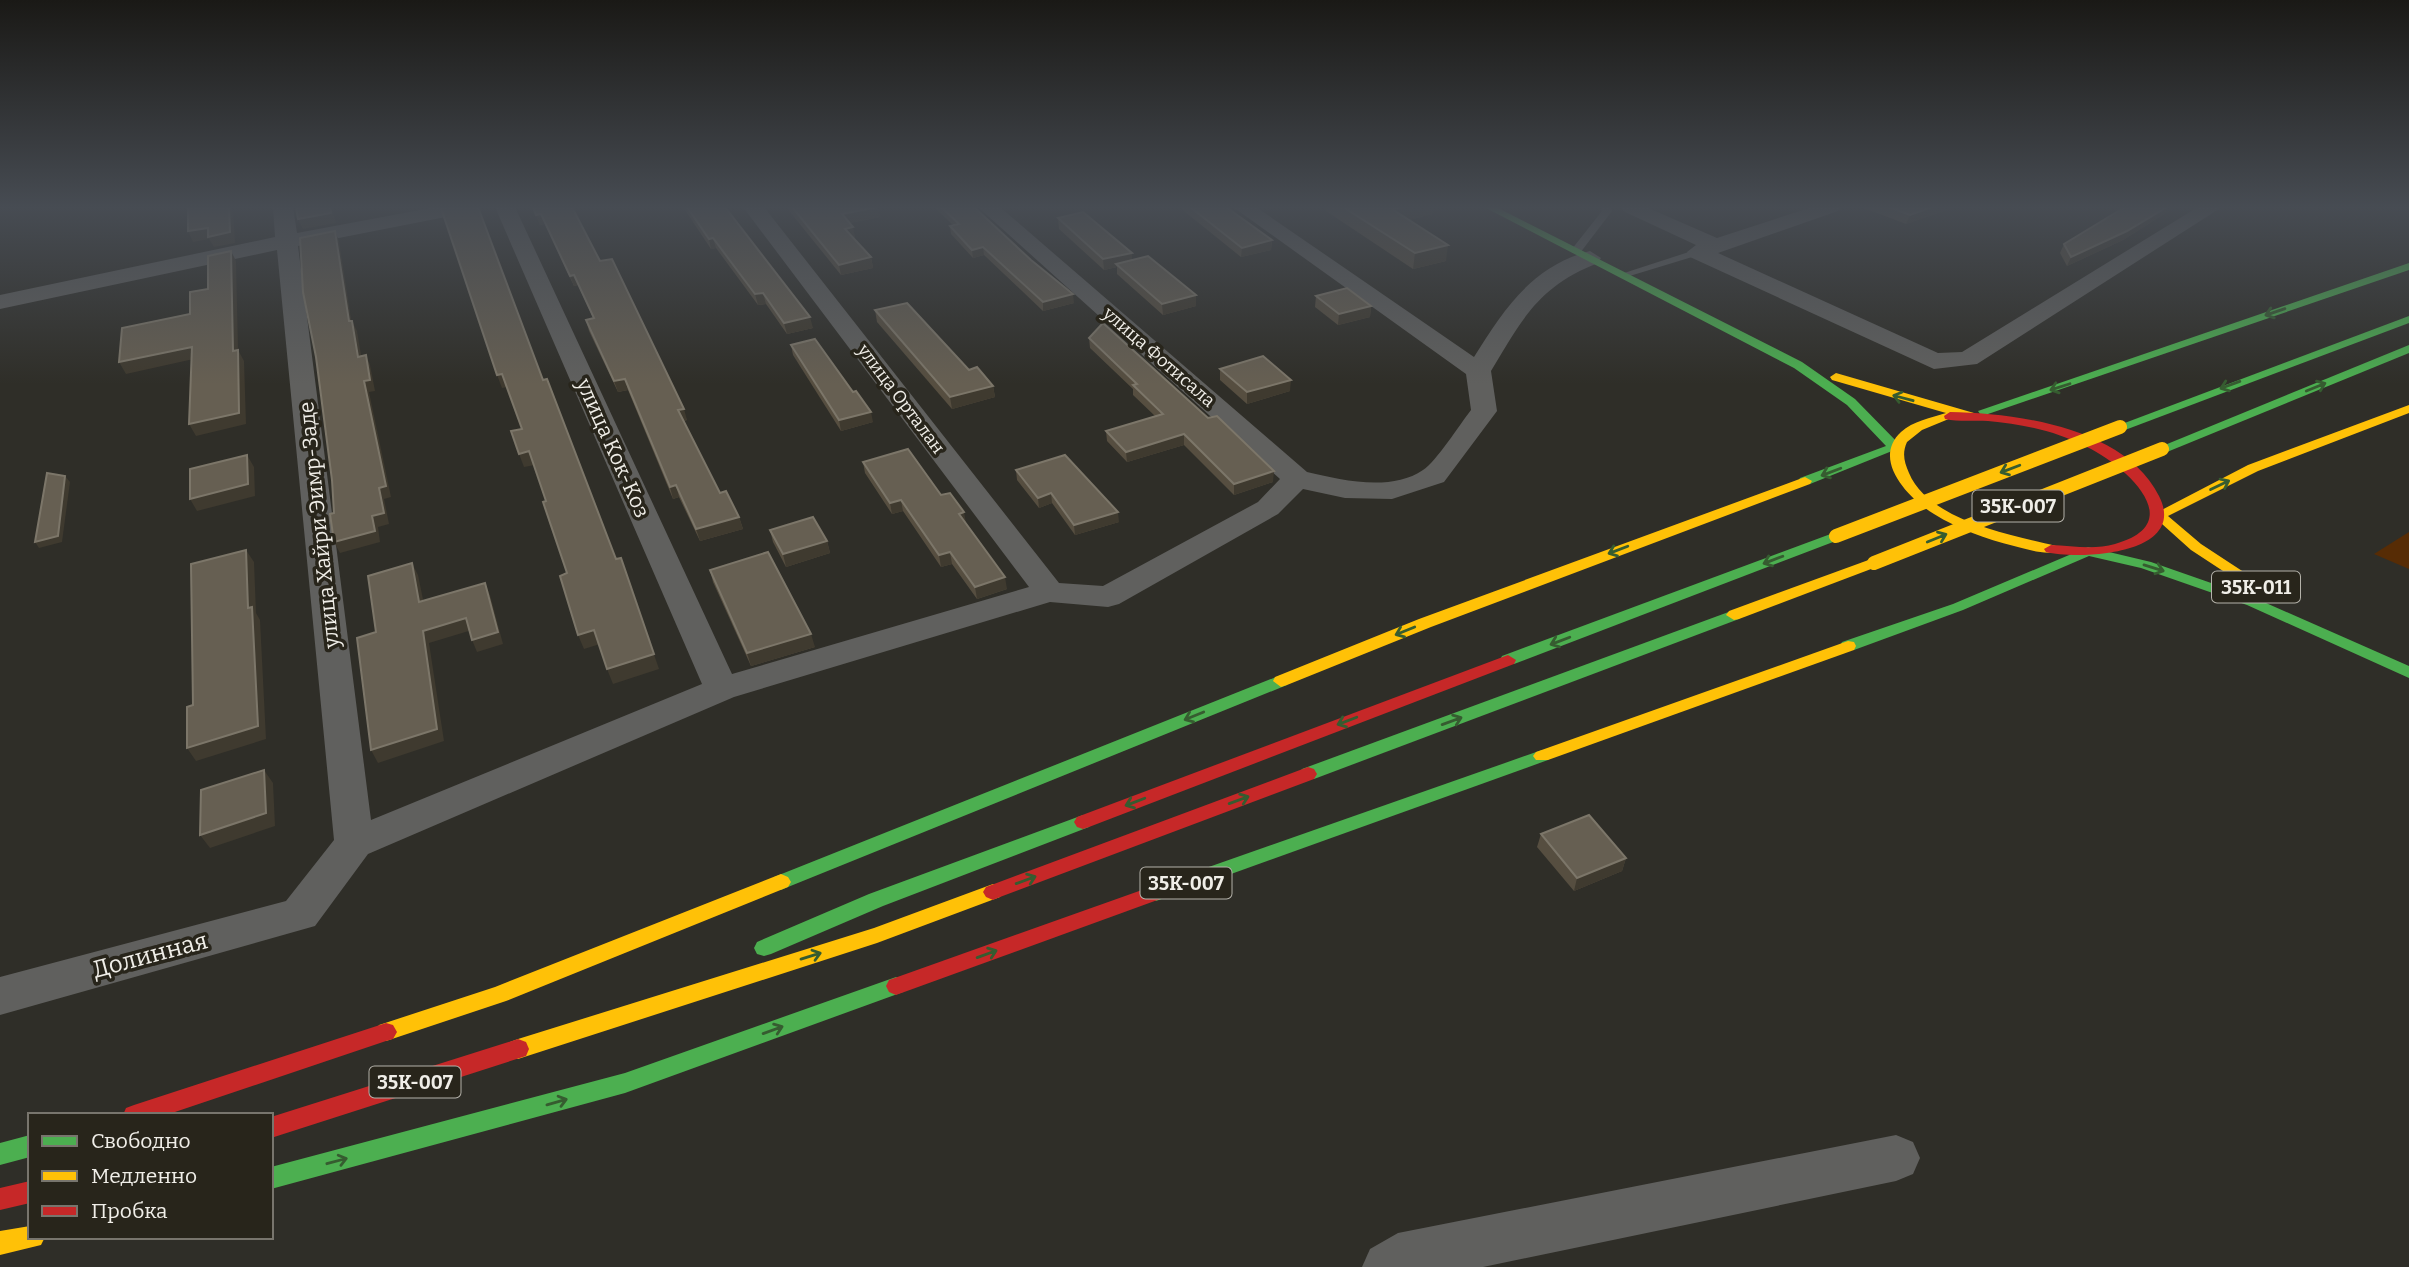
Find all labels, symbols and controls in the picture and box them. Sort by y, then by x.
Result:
street label: улица Фотисала [1098,302,1220,412]
one-way arrow [2265,307,2287,320]
street label: улица Орталан [852,339,949,458]
street label: улица Кок-Коз [570,374,655,522]
one-way arrow [2305,379,2327,392]
one-way arrow [2220,380,2242,393]
one-way arrow [2050,382,2072,394]
one-way arrow [1892,391,1915,404]
street label: улица Хайри Эимр-Заде [293,400,345,651]
one-way arrow [2000,463,2022,476]
one-way arrow [1821,467,1843,479]
one-way arrow [2209,477,2230,491]
road number: 35К-007 [1972,491,2064,522]
one-way arrow [1926,530,1948,543]
one-way arrow [1607,544,1629,557]
one-way arrow [1762,555,1784,567]
one-way arrow [2143,563,2165,575]
road number: 35К-011 [2212,572,2300,602]
one-way arrow [1395,625,1417,638]
one-way arrow [1549,635,1571,648]
one-way arrow [1184,710,1205,723]
one-way arrow [1440,713,1462,726]
one-way arrow [1337,716,1359,729]
one-way arrow [1227,793,1249,805]
one-way arrow [1124,797,1146,809]
road number: 35К-007 [1140,868,1232,898]
one-way arrow [1014,872,1036,885]
street label: Долинная [89,926,211,984]
one-way arrow [976,947,998,960]
one-way arrow [800,949,822,961]
one-way arrow [761,1023,783,1035]
road number: 35К-007 [370,1066,460,1098]
one-way arrow [546,1094,568,1107]
legend [28,1113,273,1239]
text: Свободно [91,1128,191,1154]
one-way arrow [325,1154,348,1167]
text: Медленно [91,1163,197,1189]
text: Пробка [91,1198,168,1224]

